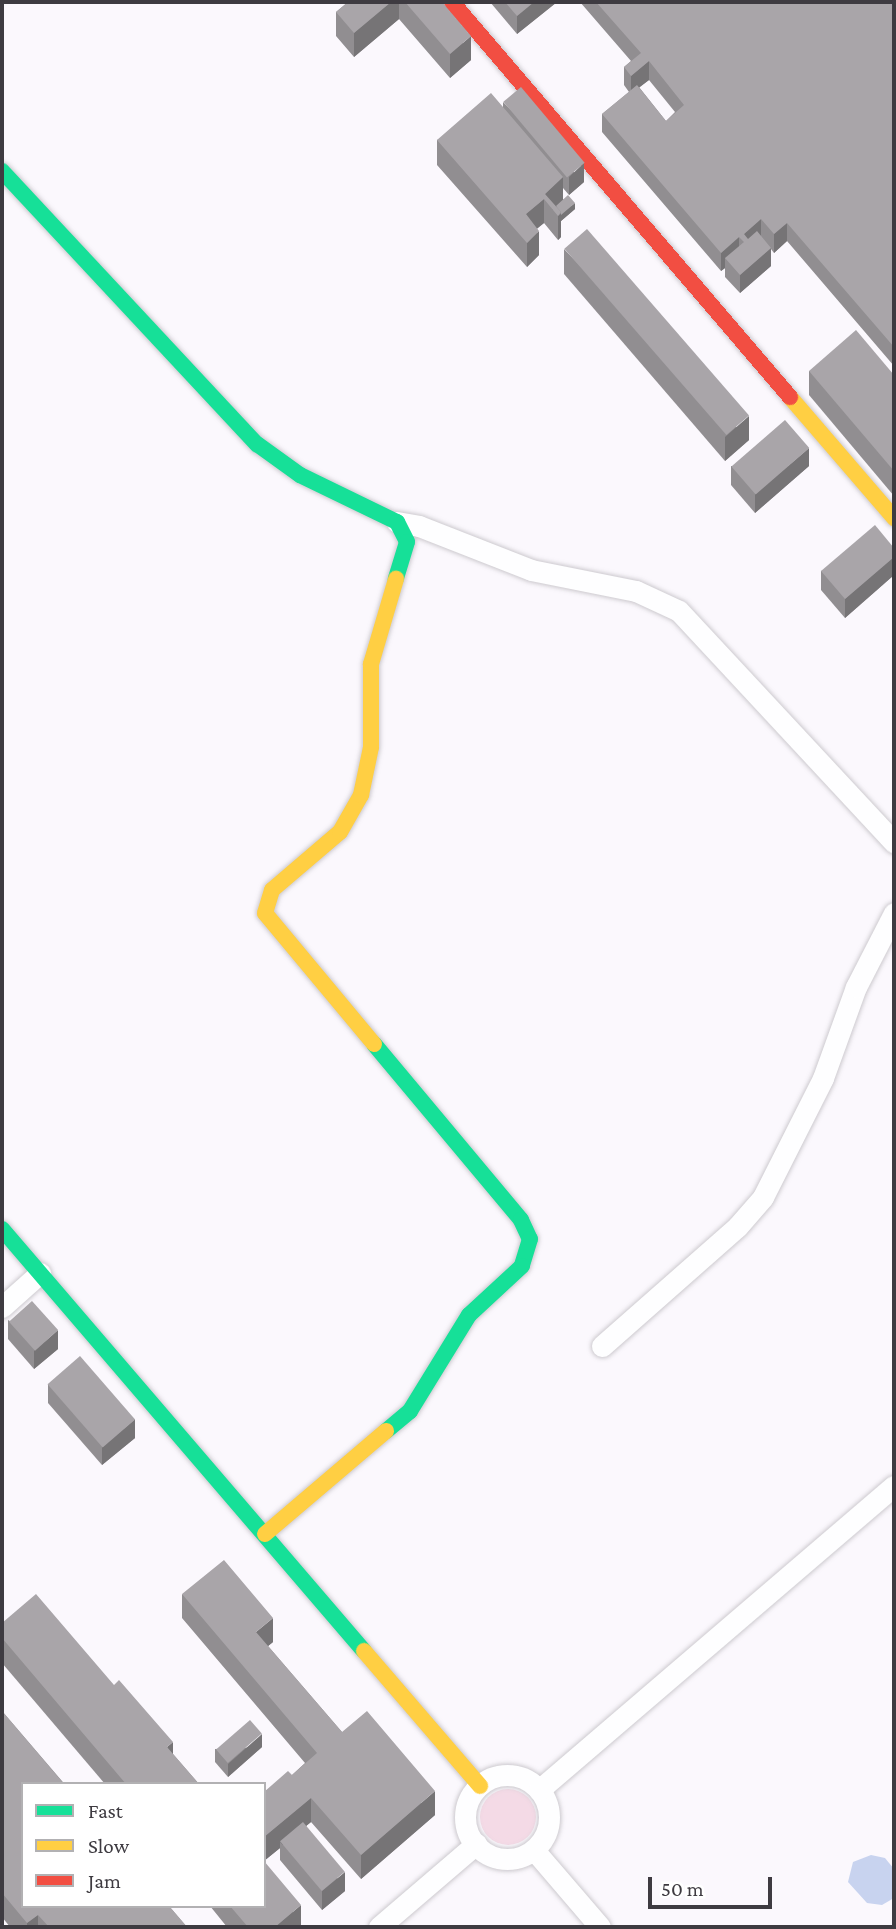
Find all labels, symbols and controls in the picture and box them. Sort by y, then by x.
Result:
legend [21,1782,266,1908]
text: Fast [88,1799,123,1823]
text: Slow [88,1834,129,1858]
scale bar [651,1862,775,1906]
text: Jam [88,1869,121,1893]
text: 50 m [661,1877,704,1901]

